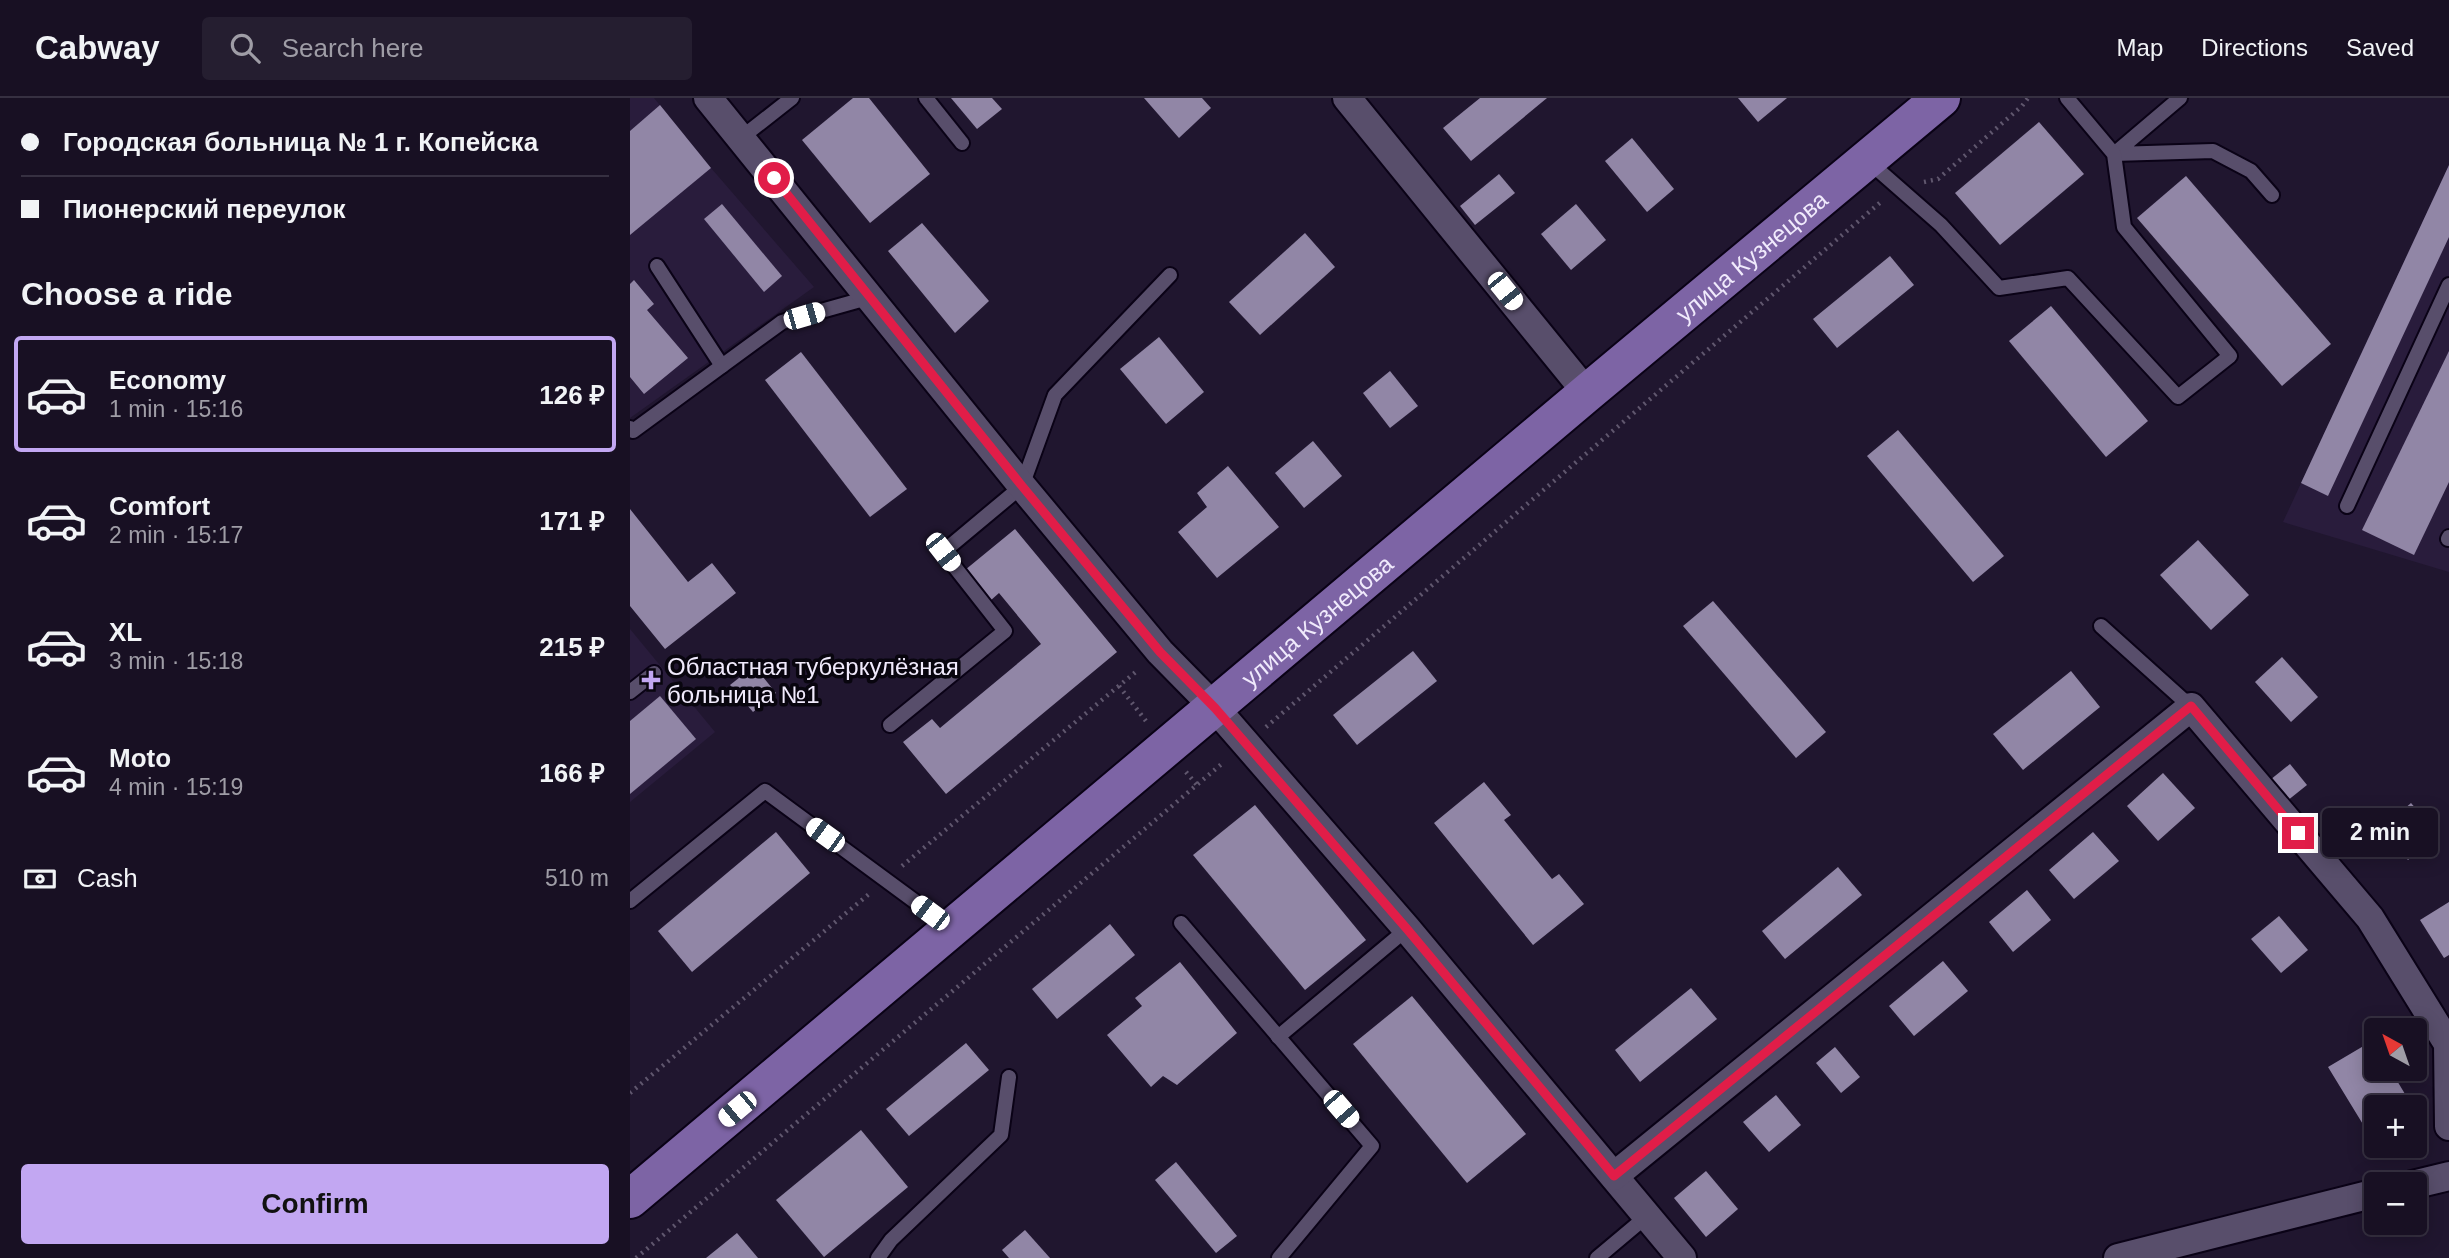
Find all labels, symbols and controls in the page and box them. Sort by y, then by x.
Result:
search box [202,17,692,80]
text: Cabway [35,29,160,66]
icon: search [226,29,264,67]
text: Search here [282,33,423,63]
text: Map [2117,34,2163,61]
text: Directions [2201,34,2308,61]
text: Saved [2346,34,2414,61]
text: Городская больница № 1 г. Копейска [63,127,538,157]
route start [758,162,790,194]
street label: улица Кузнецова [1670,185,1833,327]
text: Пионерский переулок [63,194,346,224]
car [1484,268,1527,314]
text: Choose a ride [21,276,233,312]
car [781,300,828,332]
icon: car [25,363,88,426]
text: Economy [109,365,226,395]
text: 126 ₽ [539,380,605,410]
text: 1 min · 15:16 [109,396,243,422]
icon: car [25,489,88,552]
text: Comfort [109,491,210,521]
text: 171 ₽ [539,506,605,536]
text: 2 min · 15:17 [109,522,243,548]
car [922,529,965,575]
street label: улица Кузнецова [1236,549,1398,692]
icon: car [25,615,88,678]
text: XL [109,617,142,647]
text: 215 ₽ [539,632,605,662]
text: 3 min · 15:18 [109,648,243,674]
place label: Областная туберкулёзная больница №1 [667,653,959,708]
marker: Областная туберкулёзная больница №1 [641,670,661,690]
icon: car [25,741,88,804]
text: Moto [109,743,171,773]
text: 166 ₽ [539,758,605,788]
text: 4 min · 15:19 [109,774,243,800]
callout: 2 min [2322,808,2438,858]
car [802,814,849,856]
route end [2282,817,2314,849]
text: 2 min [2350,819,2410,845]
icon: cash [21,860,59,898]
text: Cash [77,863,138,893]
text: 510 m [545,865,609,891]
car [907,892,954,934]
north arrow [2364,1018,2427,1082]
map controls [2364,1018,2427,1235]
car [1320,1086,1363,1132]
car [715,1087,760,1131]
button: + [2364,1095,2427,1158]
button: Confirm [21,1164,609,1244]
button: − [2364,1172,2427,1235]

